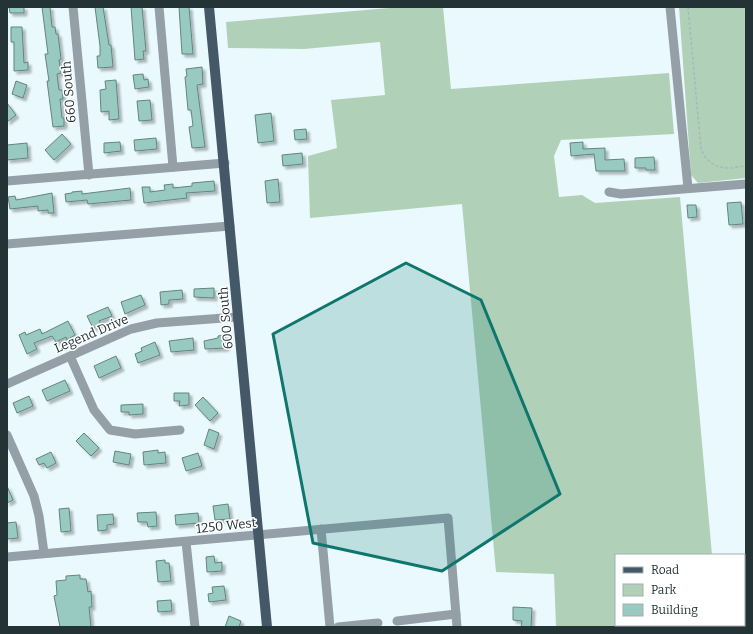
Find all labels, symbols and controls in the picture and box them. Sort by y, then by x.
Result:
street label: 660 South [58,60,79,124]
street label: 600 South [215,286,236,350]
street label: Legend Drive [52,311,130,356]
street label: 1250 West [195,515,257,536]
legend [615,554,745,626]
text: Road [651,563,679,577]
text: Park [651,583,677,597]
text: Building [651,603,698,617]

